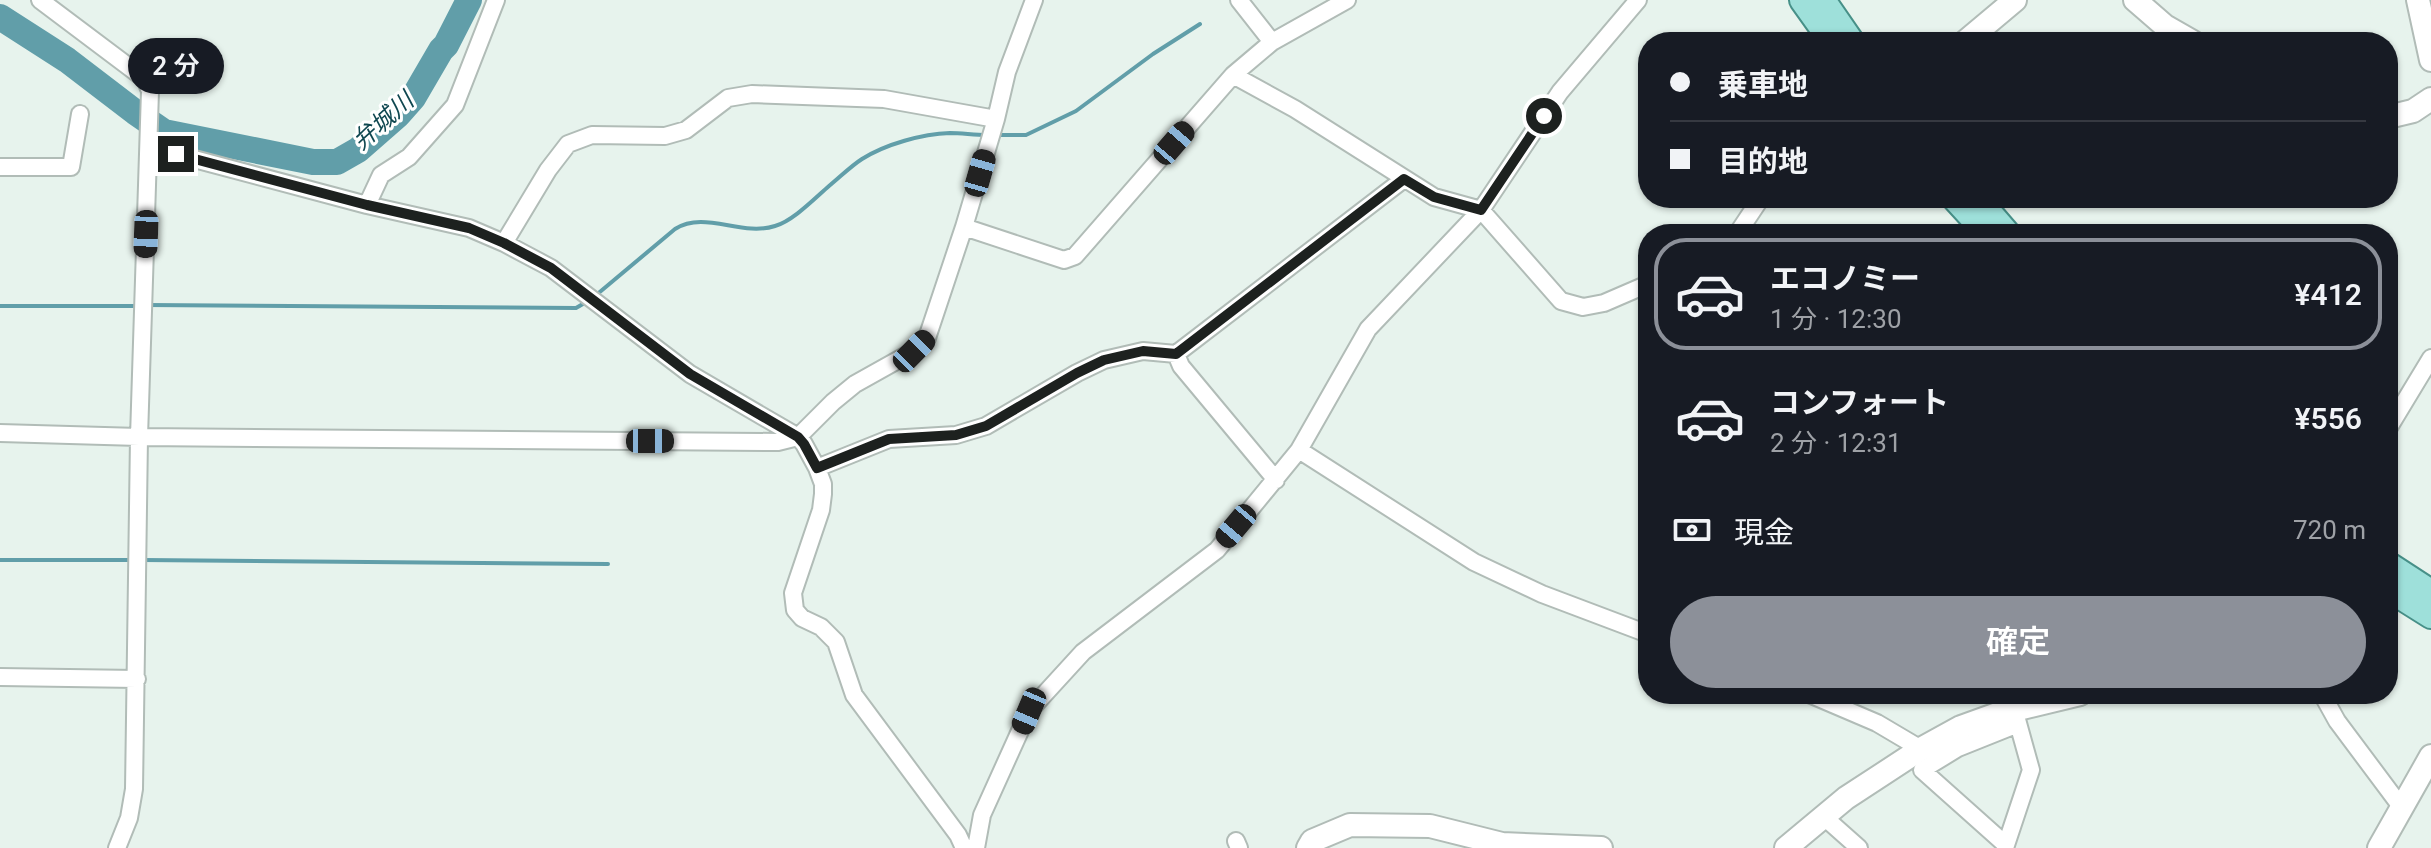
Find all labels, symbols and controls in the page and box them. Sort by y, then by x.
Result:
callout: 2 分 [128,38,224,94]
text: 2 分 [152,51,200,81]
text: 乗車地 [1718,67,1808,102]
water label: 弁城川 [347,84,421,155]
route start [1526,98,1562,134]
car [1149,117,1199,169]
route end [158,136,194,172]
text: 目的地 [1718,144,1808,179]
car [962,147,998,199]
car [133,210,159,258]
icon: car [1674,258,1746,330]
text: エコノミー [1770,261,1920,296]
text: ¥412 [2295,277,2362,312]
text: 1 分 · 12:30 [1770,304,1902,334]
car [889,326,939,376]
icon: car [1674,382,1746,454]
text: コンフォート [1770,385,1949,420]
text: ¥556 [2295,401,2362,436]
text: 2 分 · 12:31 [1770,428,1902,458]
car [626,429,674,453]
car [1211,500,1261,552]
icon: cash [1670,508,1714,552]
text: 現金 [1734,515,1794,550]
text: 720 m [2293,515,2366,545]
button: 確定 [1670,596,2366,688]
car [1009,684,1049,738]

